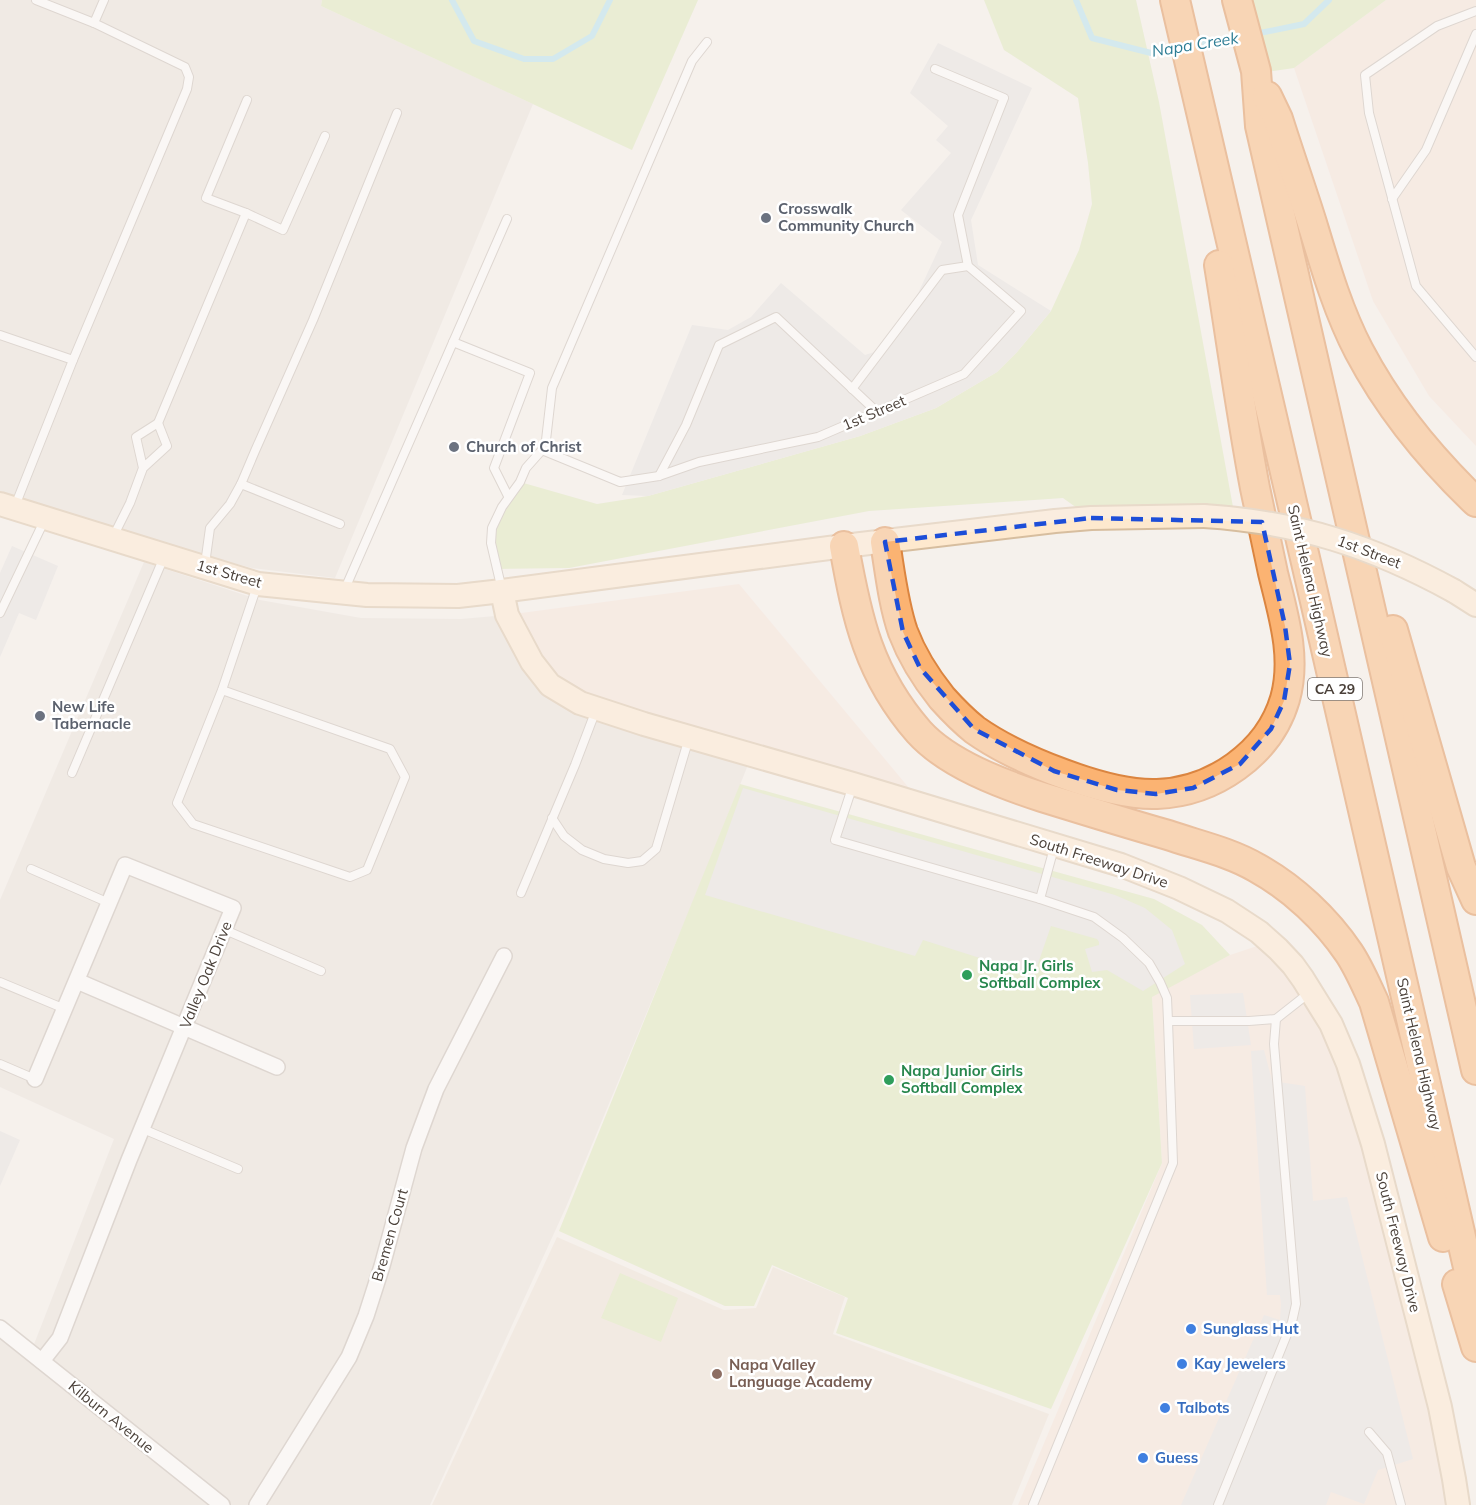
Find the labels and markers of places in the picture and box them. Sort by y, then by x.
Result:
place label: Crosswalk Community Church [778,199,914,235]
marker: Crosswalk Community Church [759,211,773,225]
place label: Church of Christ [466,437,582,456]
marker: Church of Christ [447,440,461,454]
place label: New Life Tabernacle [52,697,131,733]
marker: New Life Tabernacle [33,709,47,723]
place label: Napa Jr. Girls Softball Complex [979,956,1101,992]
marker: Napa Jr. Girls Softball Complex [960,968,974,982]
place label: Napa Junior Girls Softball Complex [901,1061,1023,1097]
marker: Napa Junior Girls Softball Complex [882,1073,896,1087]
place label: Sunglass Hut [1203,1319,1299,1338]
marker: Sunglass Hut [1184,1322,1198,1336]
place label: Kay Jewelers [1194,1354,1286,1373]
place label: Napa Valley Language Academy [729,1355,873,1391]
marker: Kay Jewelers [1175,1357,1189,1371]
marker: Napa Valley Language Academy [710,1367,724,1381]
place label: Talbots [1177,1398,1230,1417]
marker: Talbots [1158,1401,1172,1415]
place label: Guess [1155,1448,1198,1467]
marker: Guess [1136,1451,1150,1465]

